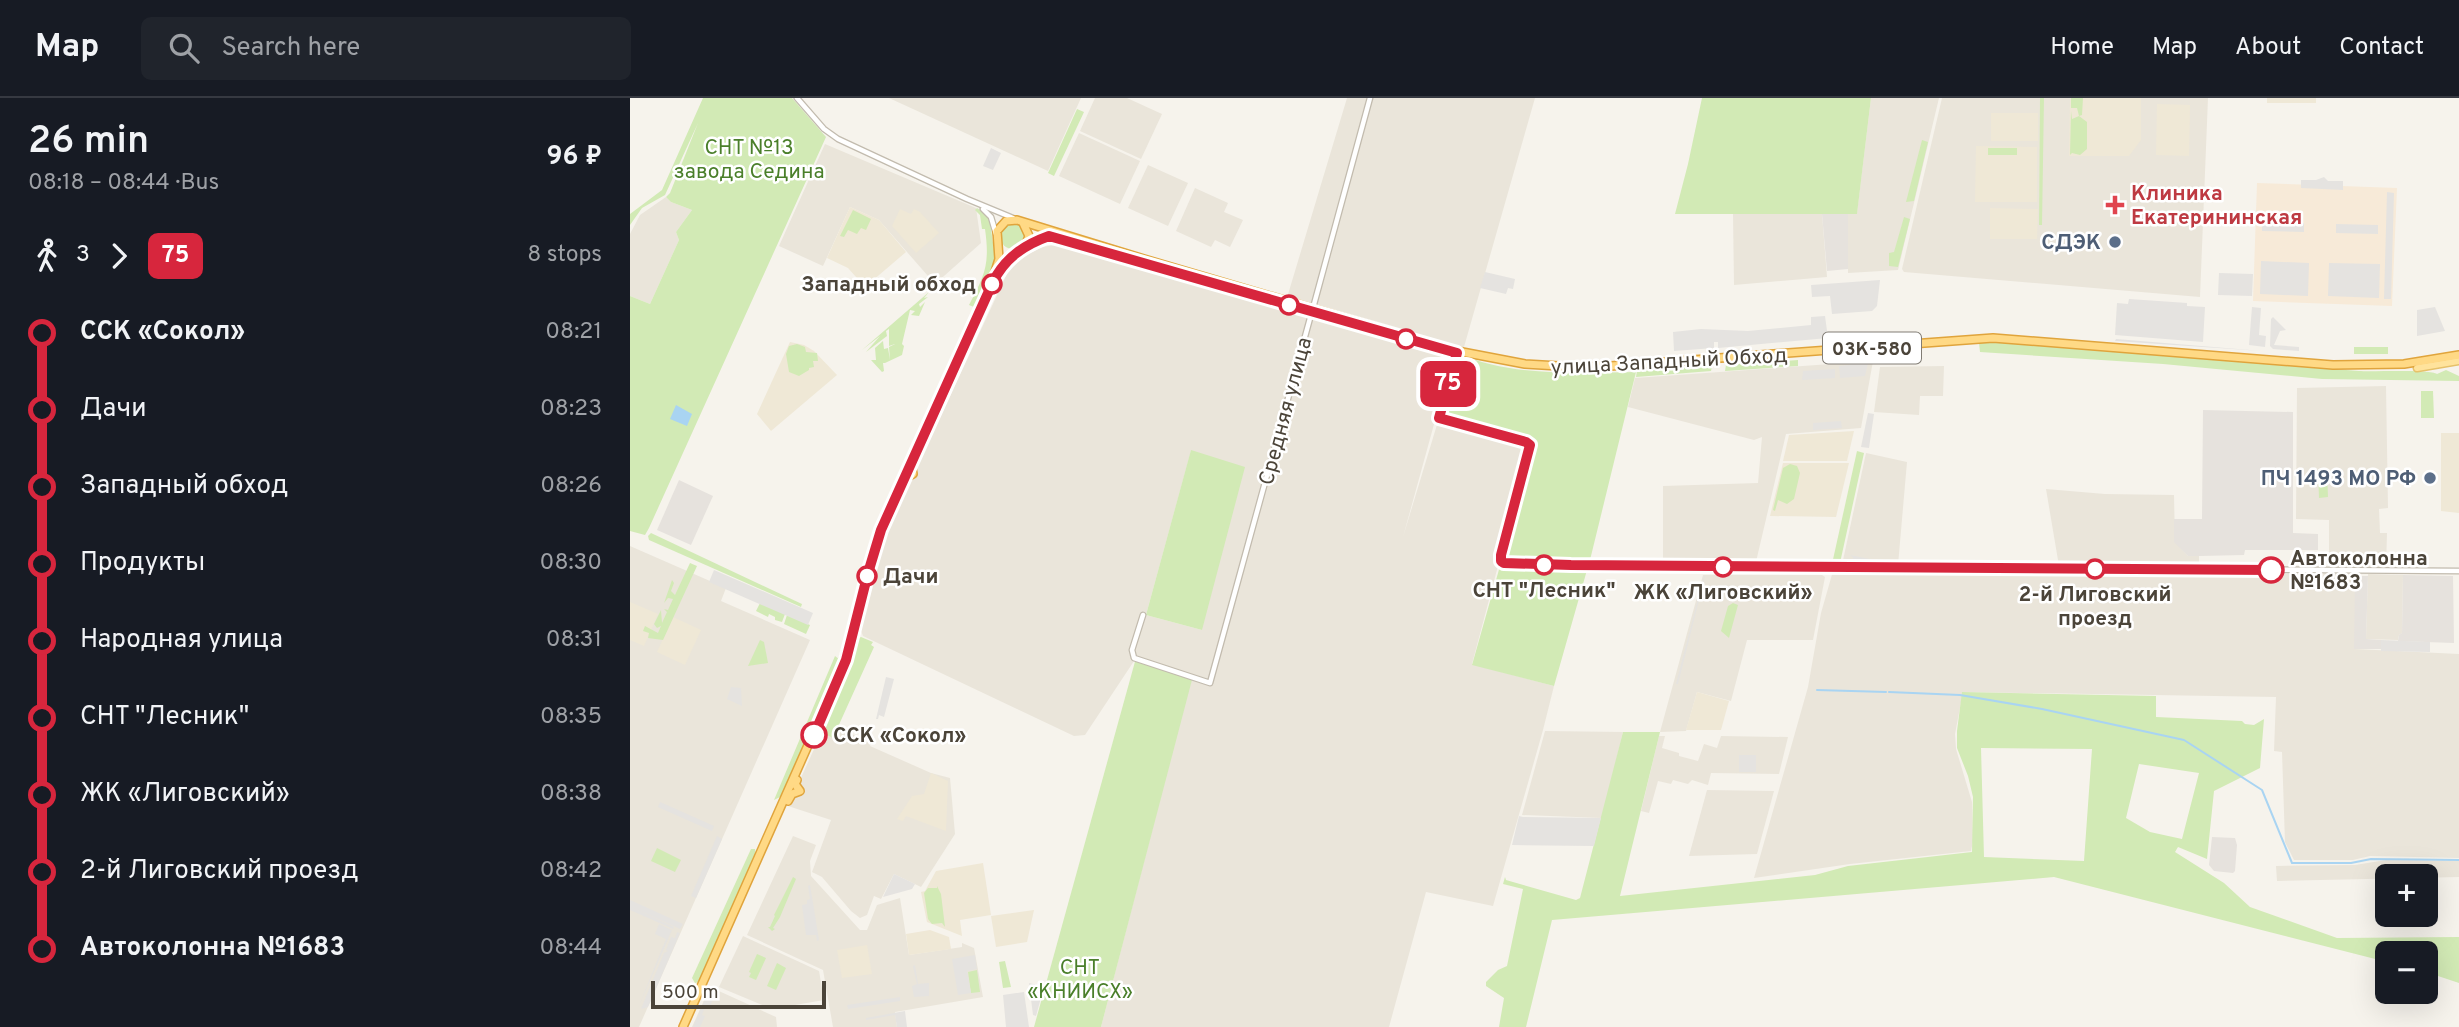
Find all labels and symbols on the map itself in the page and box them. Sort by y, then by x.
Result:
park label: СНТ №13 завода Седина [673,135,825,186]
place label: Клиника Екатерининская [2131,181,2302,232]
marker: Клиника Екатерининская [2105,195,2125,215]
place label: СДЭК [2041,230,2101,257]
marker: СДЭК [2107,234,2123,250]
place label: Западный обход [801,272,976,299]
marker: Западный обход [982,274,1002,294]
unlabelled marker [1279,295,1299,315]
unlabelled marker [1396,329,1416,349]
road number: 03К-580 [1823,332,1921,364]
street label: Средняя улица [1254,334,1319,488]
street label: улица Западный Обход [1550,343,1788,382]
line badge: 75 [1416,361,1480,407]
place label: ПЧ 1493 МО РФ [2261,466,2416,493]
marker: ПЧ 1493 МО РФ [2422,470,2438,486]
place label: Автоколонна №1683 [2290,546,2428,597]
marker: СНТ "Лесник" [1534,555,1554,575]
marker: ЖК «Лиговский» [1713,557,1733,577]
marker: Автоколонна №1683 [2258,557,2284,583]
marker: 2-й Лиговский проезд [2085,559,2105,579]
place label: Дачи [883,564,938,591]
marker: Дачи [857,566,877,586]
place label: СНТ "Лесник" [1472,578,1616,605]
place label: ЖК «Лиговский» [1634,580,1813,607]
place label: 2-й Лиговский проезд [2019,582,2171,633]
marker: ССК «Сокол» [801,722,827,748]
place label: ССК «Сокол» [833,723,967,750]
park label: СНТ «КНИИСХ» [1027,955,1133,1006]
scale bar [651,978,826,1010]

